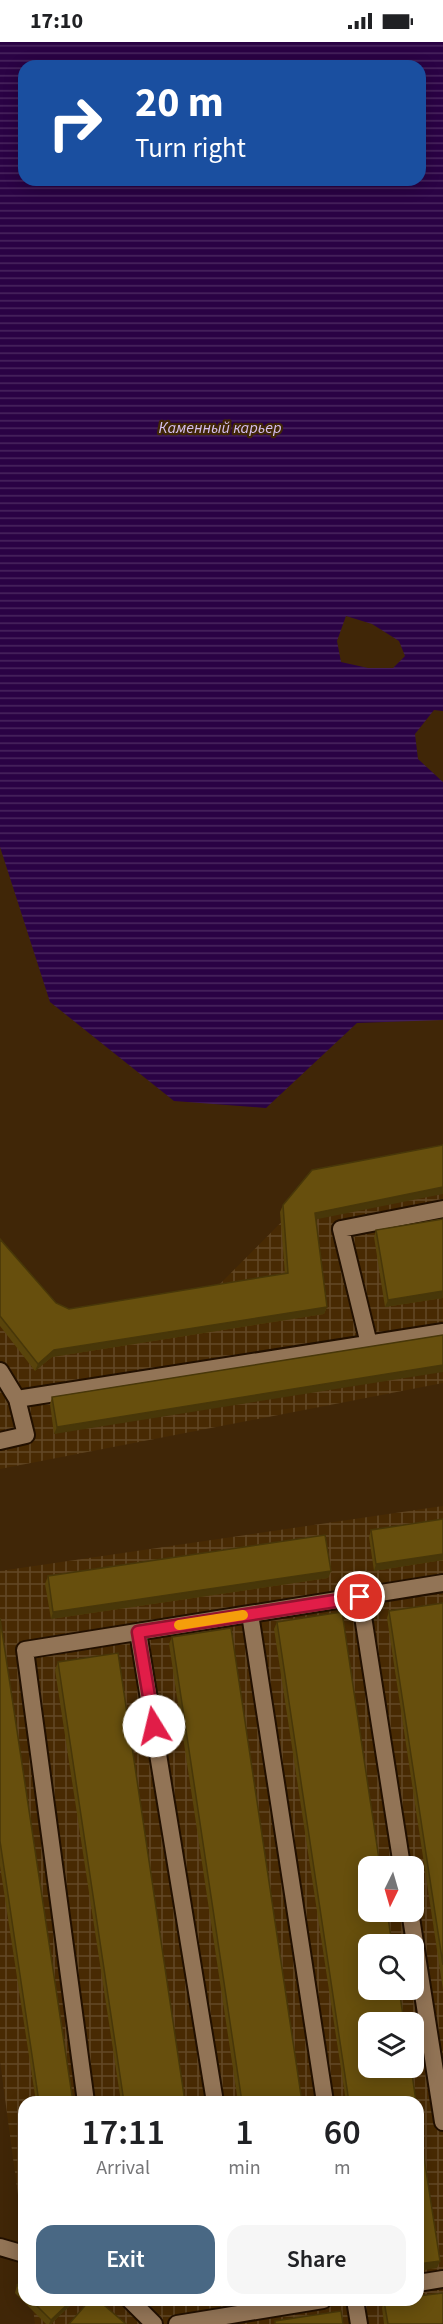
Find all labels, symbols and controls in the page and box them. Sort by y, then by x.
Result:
text: 17:10 [30,5,83,37]
text: 20 m [135,73,224,133]
icon: right [36,84,114,162]
text: Turn right [135,129,246,168]
water label: Каменный карьер [159,417,281,439]
pin [334,1571,385,1622]
icon: arrive [343,1580,376,1613]
position arrow [122,1694,186,1758]
north arrow [358,1856,424,1922]
map controls [358,1856,424,2078]
button: search [358,1934,424,2000]
button: layers [358,2012,424,2078]
text: 17:11 [81,2107,165,2158]
text: 1 [235,2107,254,2158]
text: 60 [324,2107,361,2158]
text: Arrival [96,2154,150,2182]
text: min [228,2154,261,2182]
text: m [334,2154,351,2182]
button: Exit [36,2225,215,2294]
button: Share [227,2225,406,2294]

